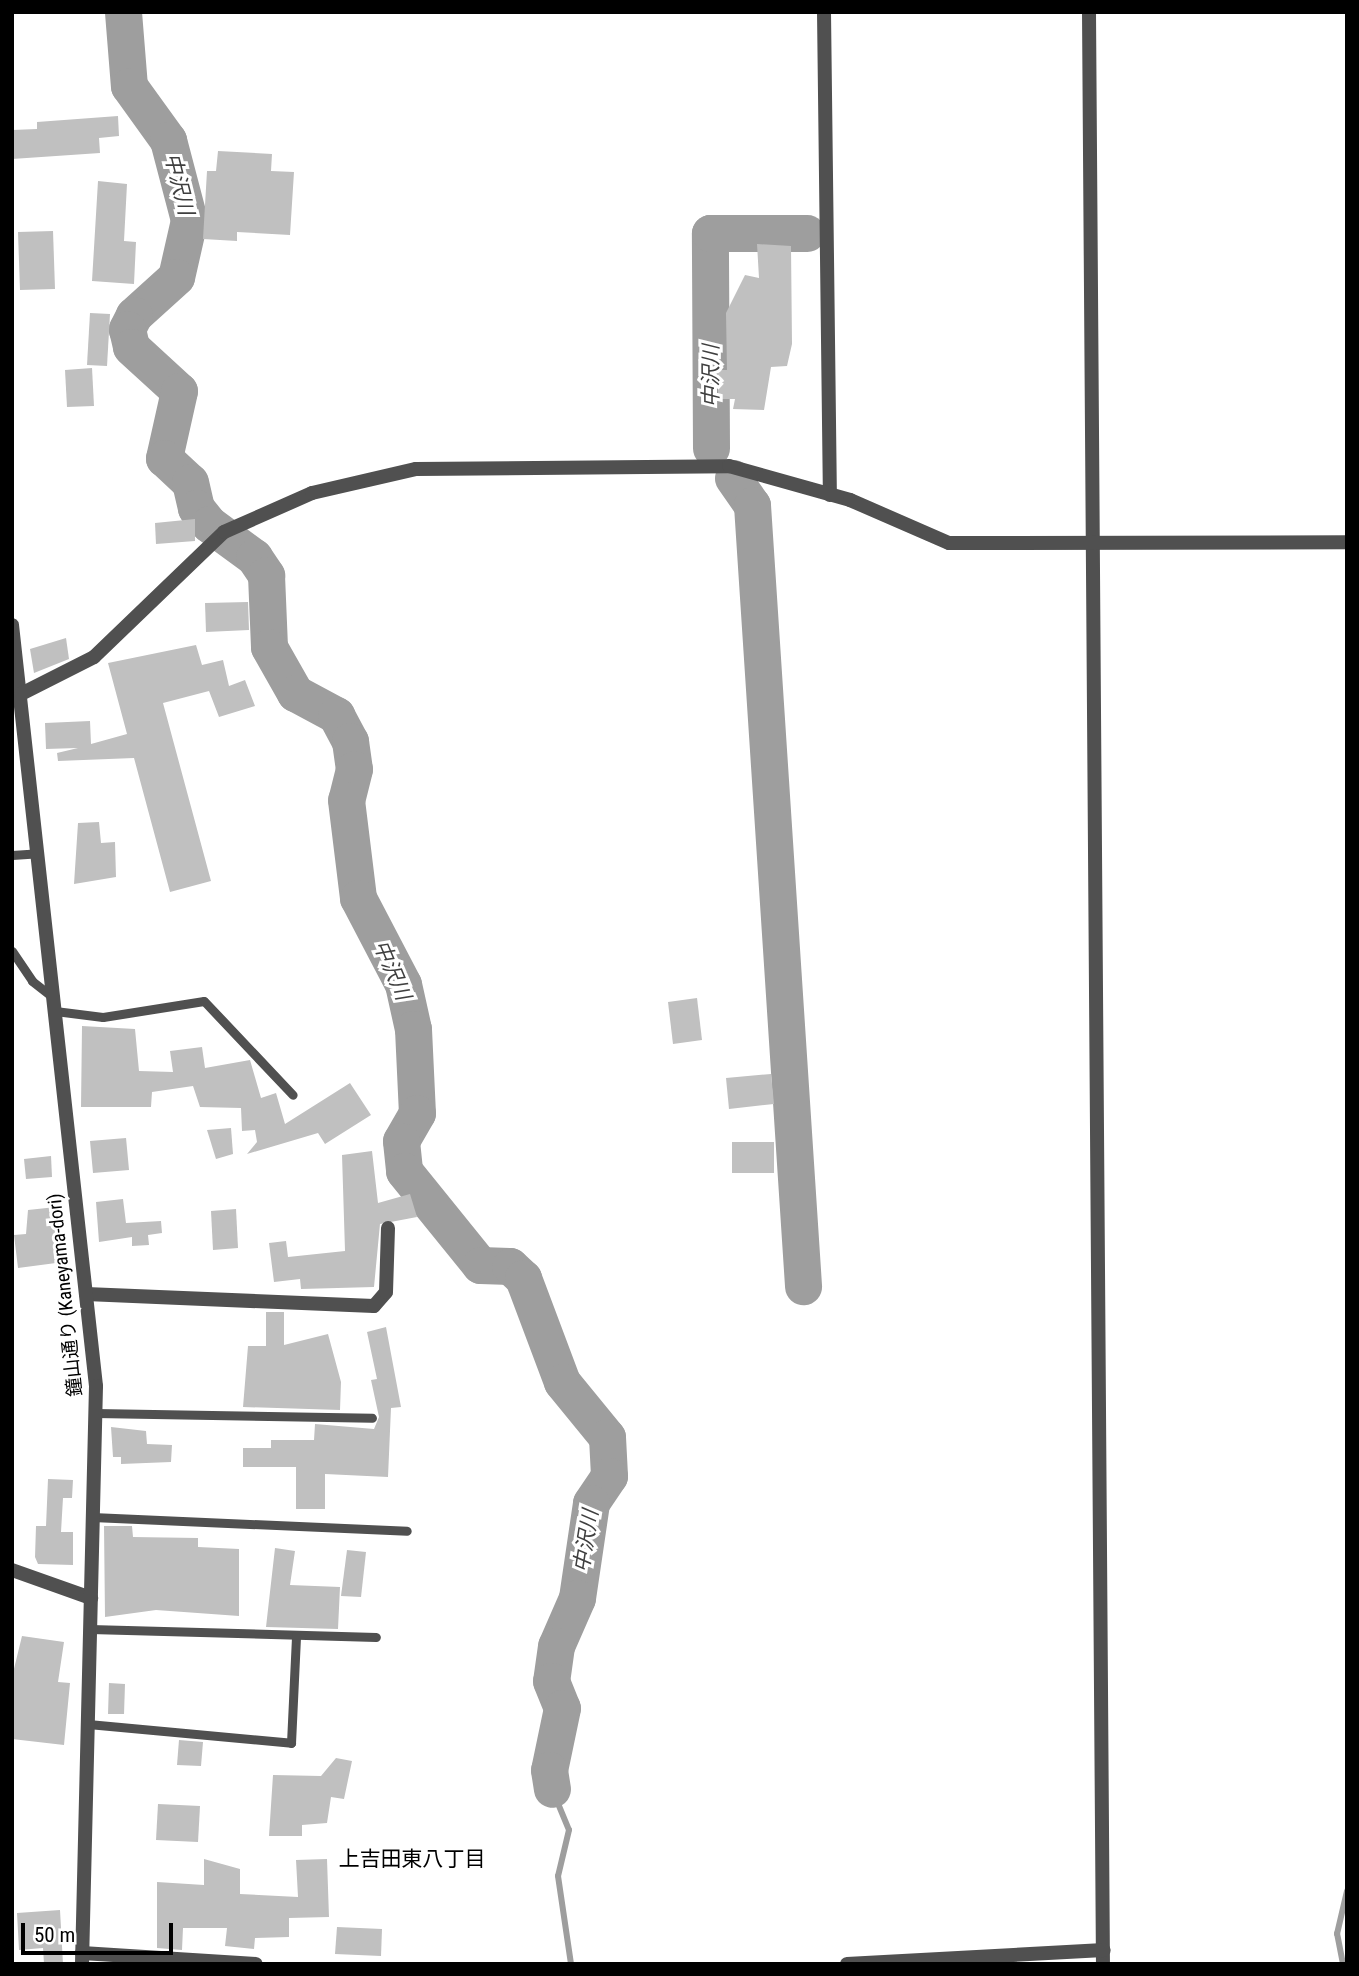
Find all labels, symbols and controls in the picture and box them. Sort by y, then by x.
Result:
water label: 中沢川 [159,150,199,218]
water label: 中沢川 [698,345,724,407]
water label: 中沢川 [368,936,416,1004]
street label: 鐘山通り (Kaneyama-dori) [43,1192,87,1398]
water label: 中沢川 [569,1508,603,1574]
district label: 上吉田東八丁目 [339,1846,485,1872]
scale bar [24,1910,177,1954]
text: 50 m [34,1923,75,1947]

